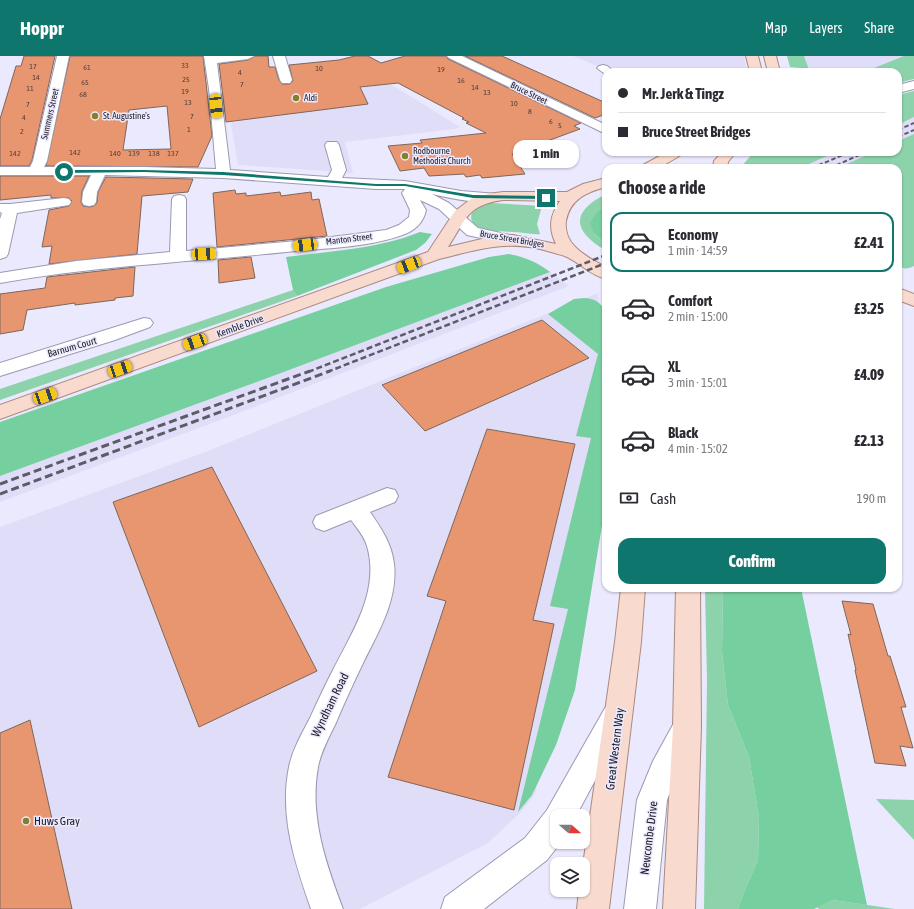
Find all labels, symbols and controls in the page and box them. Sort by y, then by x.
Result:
text: Hoppr [20,17,64,39]
text: Map [765,20,787,36]
text: Layers [809,20,842,36]
text: Share [864,20,894,36]
house number: 33 [181,61,189,70]
house number: 17 [29,62,37,71]
house number: 61 [83,63,91,72]
house number: 10 [315,64,323,73]
house number: 19 [437,65,445,74]
house number: 4 [238,68,242,77]
house number: 14 [32,73,40,82]
house number: 25 [182,75,190,84]
house number: 16 [457,76,465,85]
house number: 65 [81,78,89,87]
house number: 7 [240,80,244,89]
street label: Bruce Street [509,80,549,106]
house number: 14 [471,83,479,92]
house number: 11 [26,84,34,93]
text: Mr. Jerk & Tingz [642,85,724,102]
street label: Summers Street [39,87,61,140]
house number: 19 [181,87,189,96]
house number: 13 [483,88,491,97]
house number: 68 [79,90,87,99]
car [209,93,223,119]
marker: Aldi [291,93,301,103]
place label: Aldi [304,93,317,103]
house number: 13 [184,98,192,107]
house number: 10 [510,99,518,108]
house number: 7 [26,100,30,109]
house number: 8 [528,107,532,116]
marker: St. Augustine's [90,111,100,121]
place label: St. Augustine's [103,111,150,121]
house number: 7 [190,112,194,121]
house number: 4 [22,113,26,122]
house number: 6 [549,117,553,126]
house number: 5 [558,121,562,130]
text: Bruce Street Bridges [642,123,751,140]
house number: 1 [187,125,191,134]
house number: 2 [20,127,24,136]
callout: 1 min [513,140,579,168]
place label: Rodbourne Methodist Church [413,146,471,166]
text: 1 min [533,146,559,161]
house number: 142 [69,148,81,157]
house number: 142 [9,149,21,158]
house number: 140 [109,149,121,158]
house number: 139 [128,149,140,158]
house number: 138 [148,149,160,158]
house number: 137 [167,149,179,158]
marker: Rodbourne Methodist Church [400,151,410,161]
route start [55,163,73,181]
text: Choose a ride [618,177,706,198]
route end [537,189,555,207]
icon: car [620,224,656,260]
text: Economy [668,226,718,243]
street label: Bruce Street Bridges [479,228,545,250]
street label: Manton Street [325,231,373,247]
text: £2.41 [854,234,884,251]
car [292,238,318,252]
text: 1 min · 14:59 [668,243,728,258]
car [192,247,216,261]
car [396,255,422,275]
icon: car [620,290,656,326]
text: Comfort [668,292,712,309]
text: £3.25 [854,300,884,317]
text: 2 min · 15:00 [668,309,728,324]
street label: Kemble Drive [215,312,265,340]
car [182,332,208,352]
street label: Barnum Court [46,335,98,359]
icon: car [620,356,656,392]
text: XL [668,358,681,375]
car [107,359,133,379]
text: £4.09 [854,366,884,383]
text: 3 min · 15:01 [668,375,728,390]
car [32,386,58,406]
icon: car [620,422,656,458]
text: Black [668,424,698,441]
text: £2.13 [854,432,884,449]
text: 4 min · 15:02 [668,441,728,456]
icon: cash [618,487,640,509]
text: Cash [650,490,676,507]
text: 190 m [857,491,886,506]
button: Confirm [618,538,886,584]
street label: Wyndham Road [308,671,352,739]
street label: Great Western Way [603,707,627,791]
street label: Newcombe Drive [638,800,660,876]
north arrow [550,809,590,849]
map controls [550,809,590,897]
place label: Huws Gray [34,814,80,828]
marker: Huws Gray [21,816,31,826]
button: layers [550,857,590,897]

